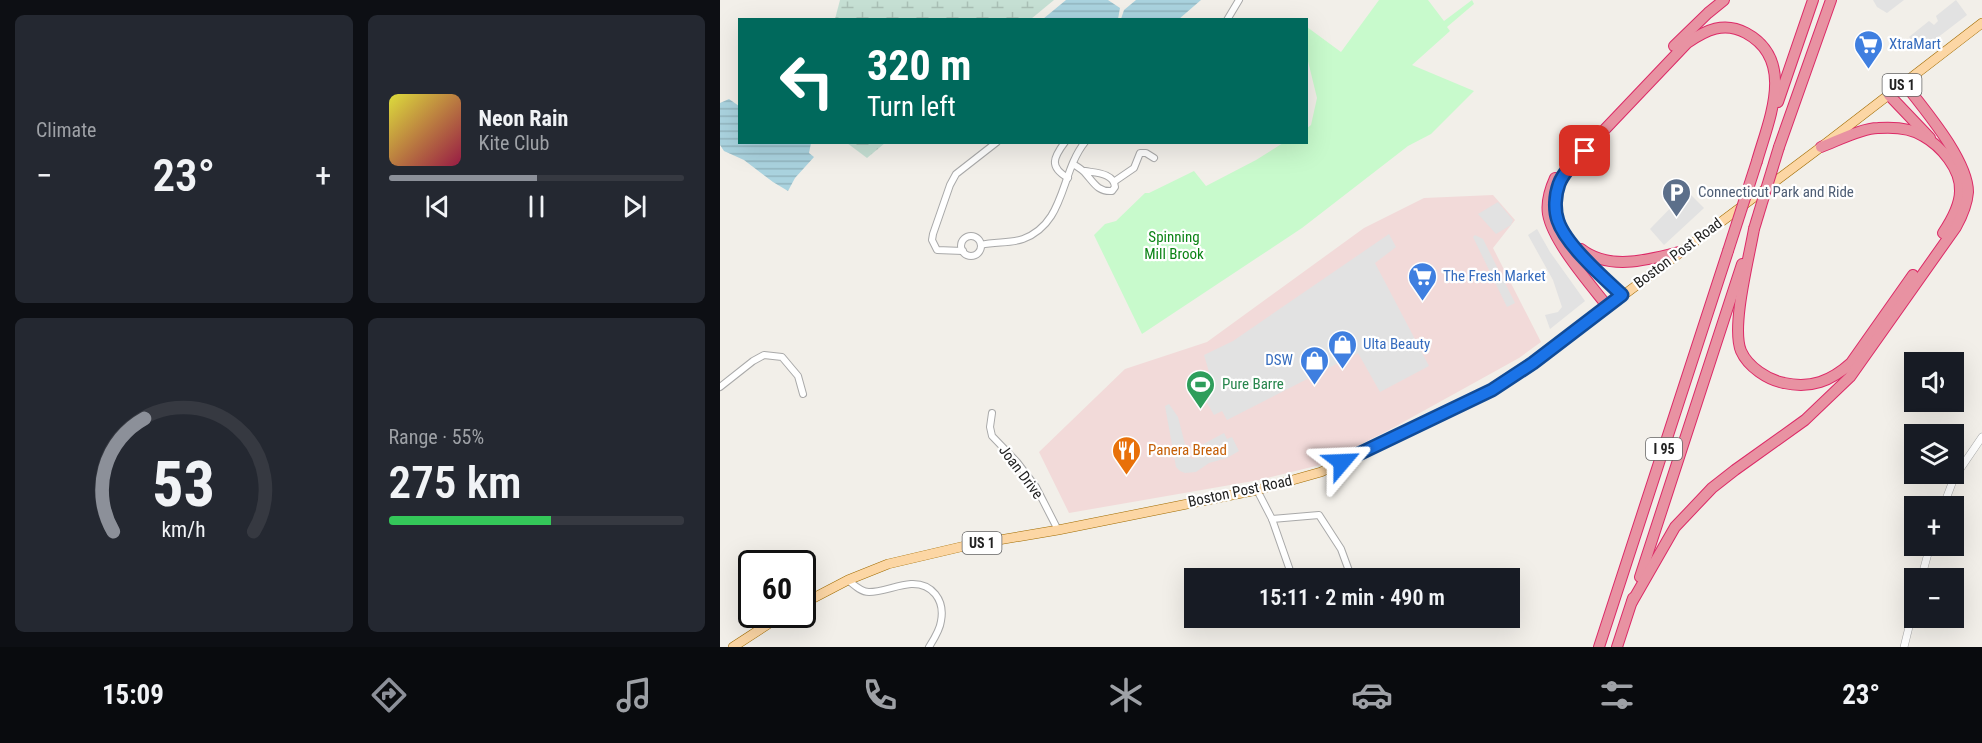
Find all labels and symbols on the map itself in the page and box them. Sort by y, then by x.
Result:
supermarket icon: XtraMart [1852,28,1884,70]
place label: XtraMart [1889,35,1941,53]
road number: US 1 [1882,74,1922,96]
pin [1559,125,1610,176]
parking icon: Connecticut Park and Ride [1661,176,1693,218]
place label: Connecticut Park and Ride [1698,183,1854,201]
street label: Boston Post Road [1630,214,1726,292]
park label: Spinning Mill Brook [1144,228,1204,263]
supermarket icon: The Fresh Market [1406,260,1438,302]
place label: The Fresh Market [1443,267,1546,285]
shop icon: Ulta Beauty [1326,328,1358,370]
place label: Ulta Beauty [1363,335,1430,353]
shop icon: DSW [1298,344,1330,386]
place label: DSW [1265,351,1294,369]
sports icon: Pure Barre [1185,368,1217,410]
place label: Pure Barre [1222,375,1284,393]
position arrow [1310,430,1374,494]
restaurant icon: Panera Bread [1111,434,1143,476]
road number: I 95 [1646,438,1682,460]
place label: Panera Bread [1148,441,1227,459]
street label: Joan Drive [995,442,1047,502]
street label: Boston Post Road [1186,471,1294,511]
road number: US 1 [962,532,1002,554]
speed limit sign: 60 [738,550,816,628]

